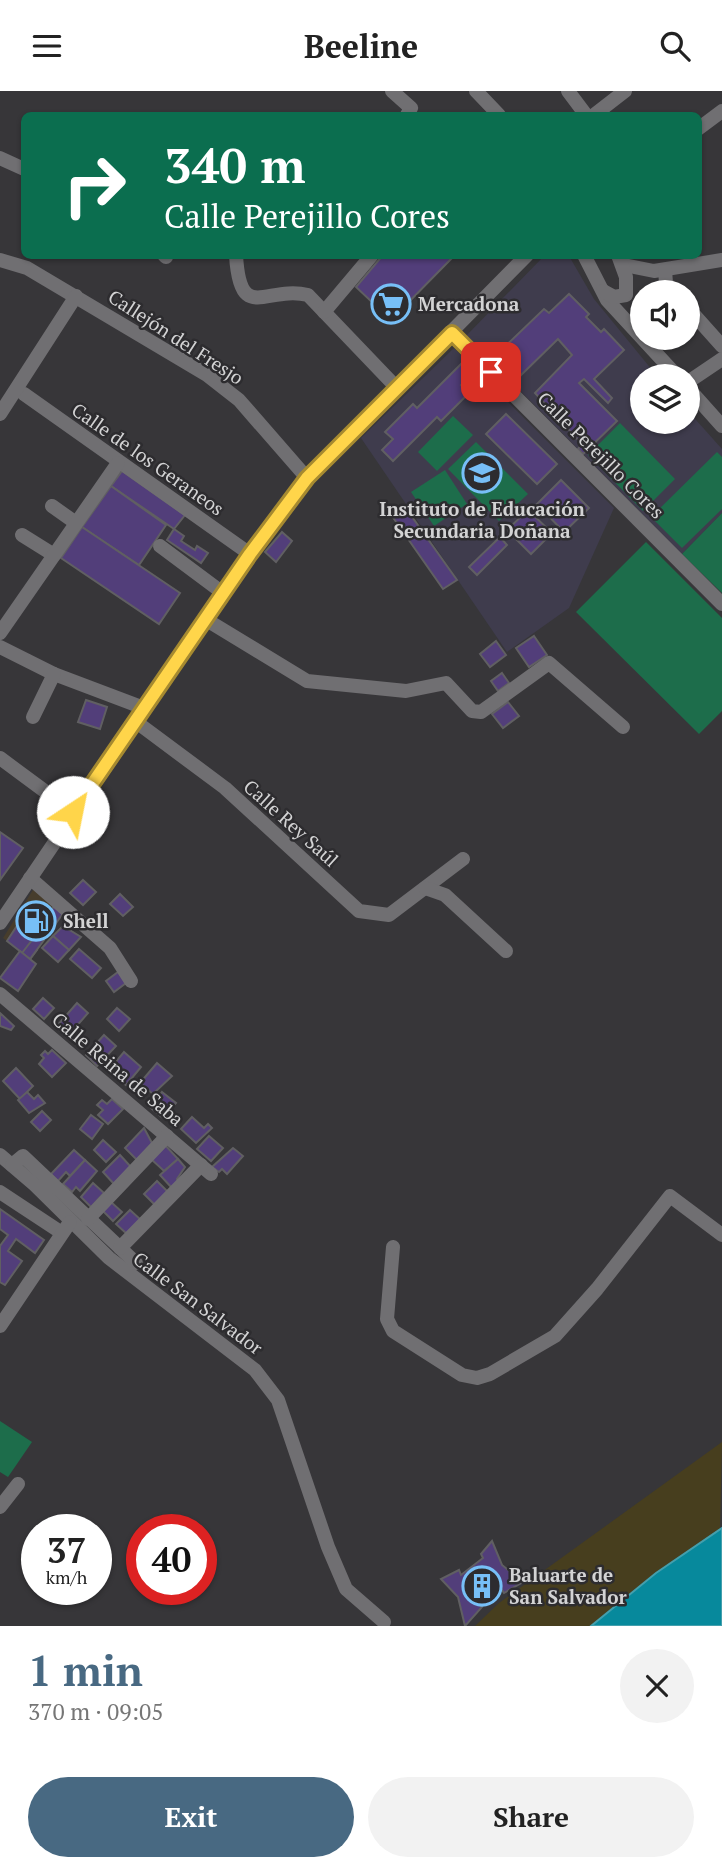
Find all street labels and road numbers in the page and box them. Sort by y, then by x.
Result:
street label: Callejón del Fresjo [104,283,249,390]
street label: Calle Perejillo Cores [533,386,670,523]
street label: Calle de los Geraneos [67,397,229,521]
street label: Calle Rey Saúl [239,774,344,872]
street label: Calle Reina de Saba [47,1006,190,1131]
street label: Calle San Salvador [128,1246,269,1360]

